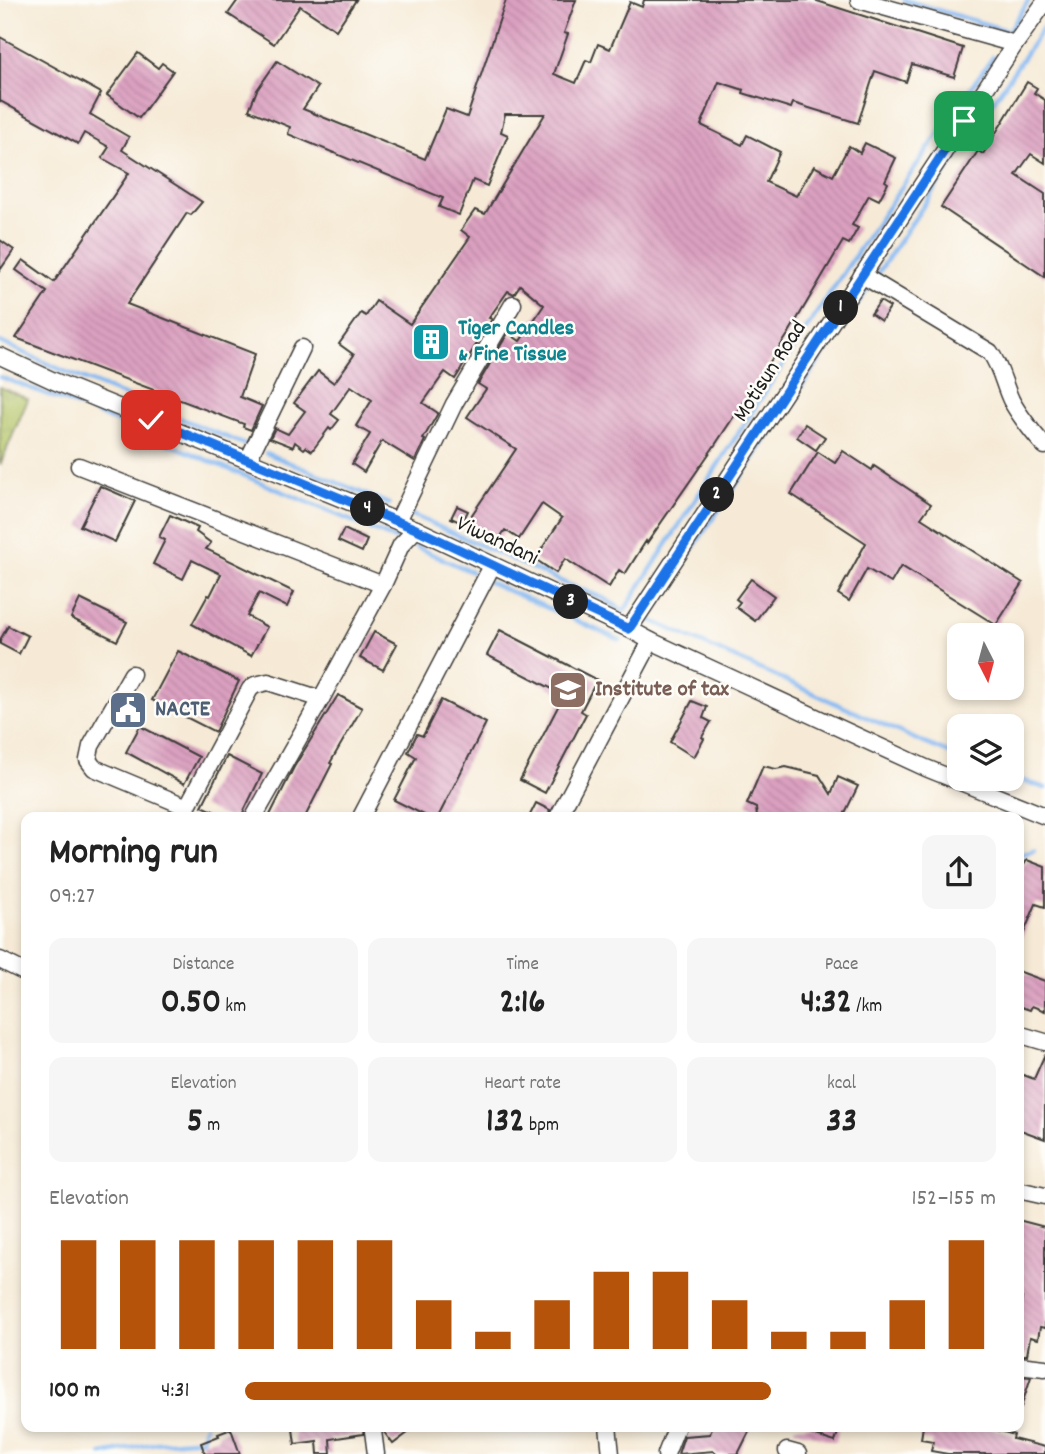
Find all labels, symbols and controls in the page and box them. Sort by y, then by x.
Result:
pin [934,91,994,151]
icon: arrive [945,102,983,140]
pin: 1 [824,290,858,326]
text: 1 [838,294,843,321]
place label: Tiger Candles & Fine Tissue [458,313,575,372]
street label: Motisun Road [726,315,816,429]
building icon: Tiger Candles & Fine Tissue [410,321,452,363]
pin [121,390,181,450]
icon: check [132,401,170,439]
pin: 2 [700,477,734,512]
text: 2 [712,481,721,508]
pin: 4 [350,491,386,526]
text: 4 [364,495,371,522]
street label: Viwandani [450,508,544,576]
pin: 3 [554,584,588,620]
text: 3 [566,588,575,615]
north arrow [947,623,1024,700]
map controls [947,623,1024,791]
school or university icon: Institute of tax [547,669,589,711]
place label: Institute of tax [595,674,729,707]
public building icon: NACTE [107,689,149,731]
place label: NACTE [155,694,210,727]
button: layers [947,714,1024,791]
text: Morning run [49,827,218,882]
button: share [922,835,996,909]
text: 09:27 [49,881,95,914]
text: Distance [173,952,234,979]
text: Time [506,952,539,979]
text: Pace [825,952,858,979]
text: 0.50 [161,979,221,1029]
text: 2:16 [500,979,545,1029]
text: 4:32 [801,979,852,1029]
text: km [221,994,246,1021]
text: /km [852,994,882,1021]
text: Elevation [170,1071,237,1098]
text: Heart rate [484,1071,561,1098]
text: kcal [827,1071,856,1098]
text: 5 [187,1098,203,1148]
text: 132 [486,1098,525,1148]
text: 33 [826,1098,857,1148]
text: m [203,1113,220,1140]
text: bpm [525,1113,559,1140]
text: Elevation [49,1183,129,1216]
text: 152–155 m [911,1183,996,1216]
text: 100 m [49,1375,100,1408]
text: 4:31 [161,1375,190,1408]

